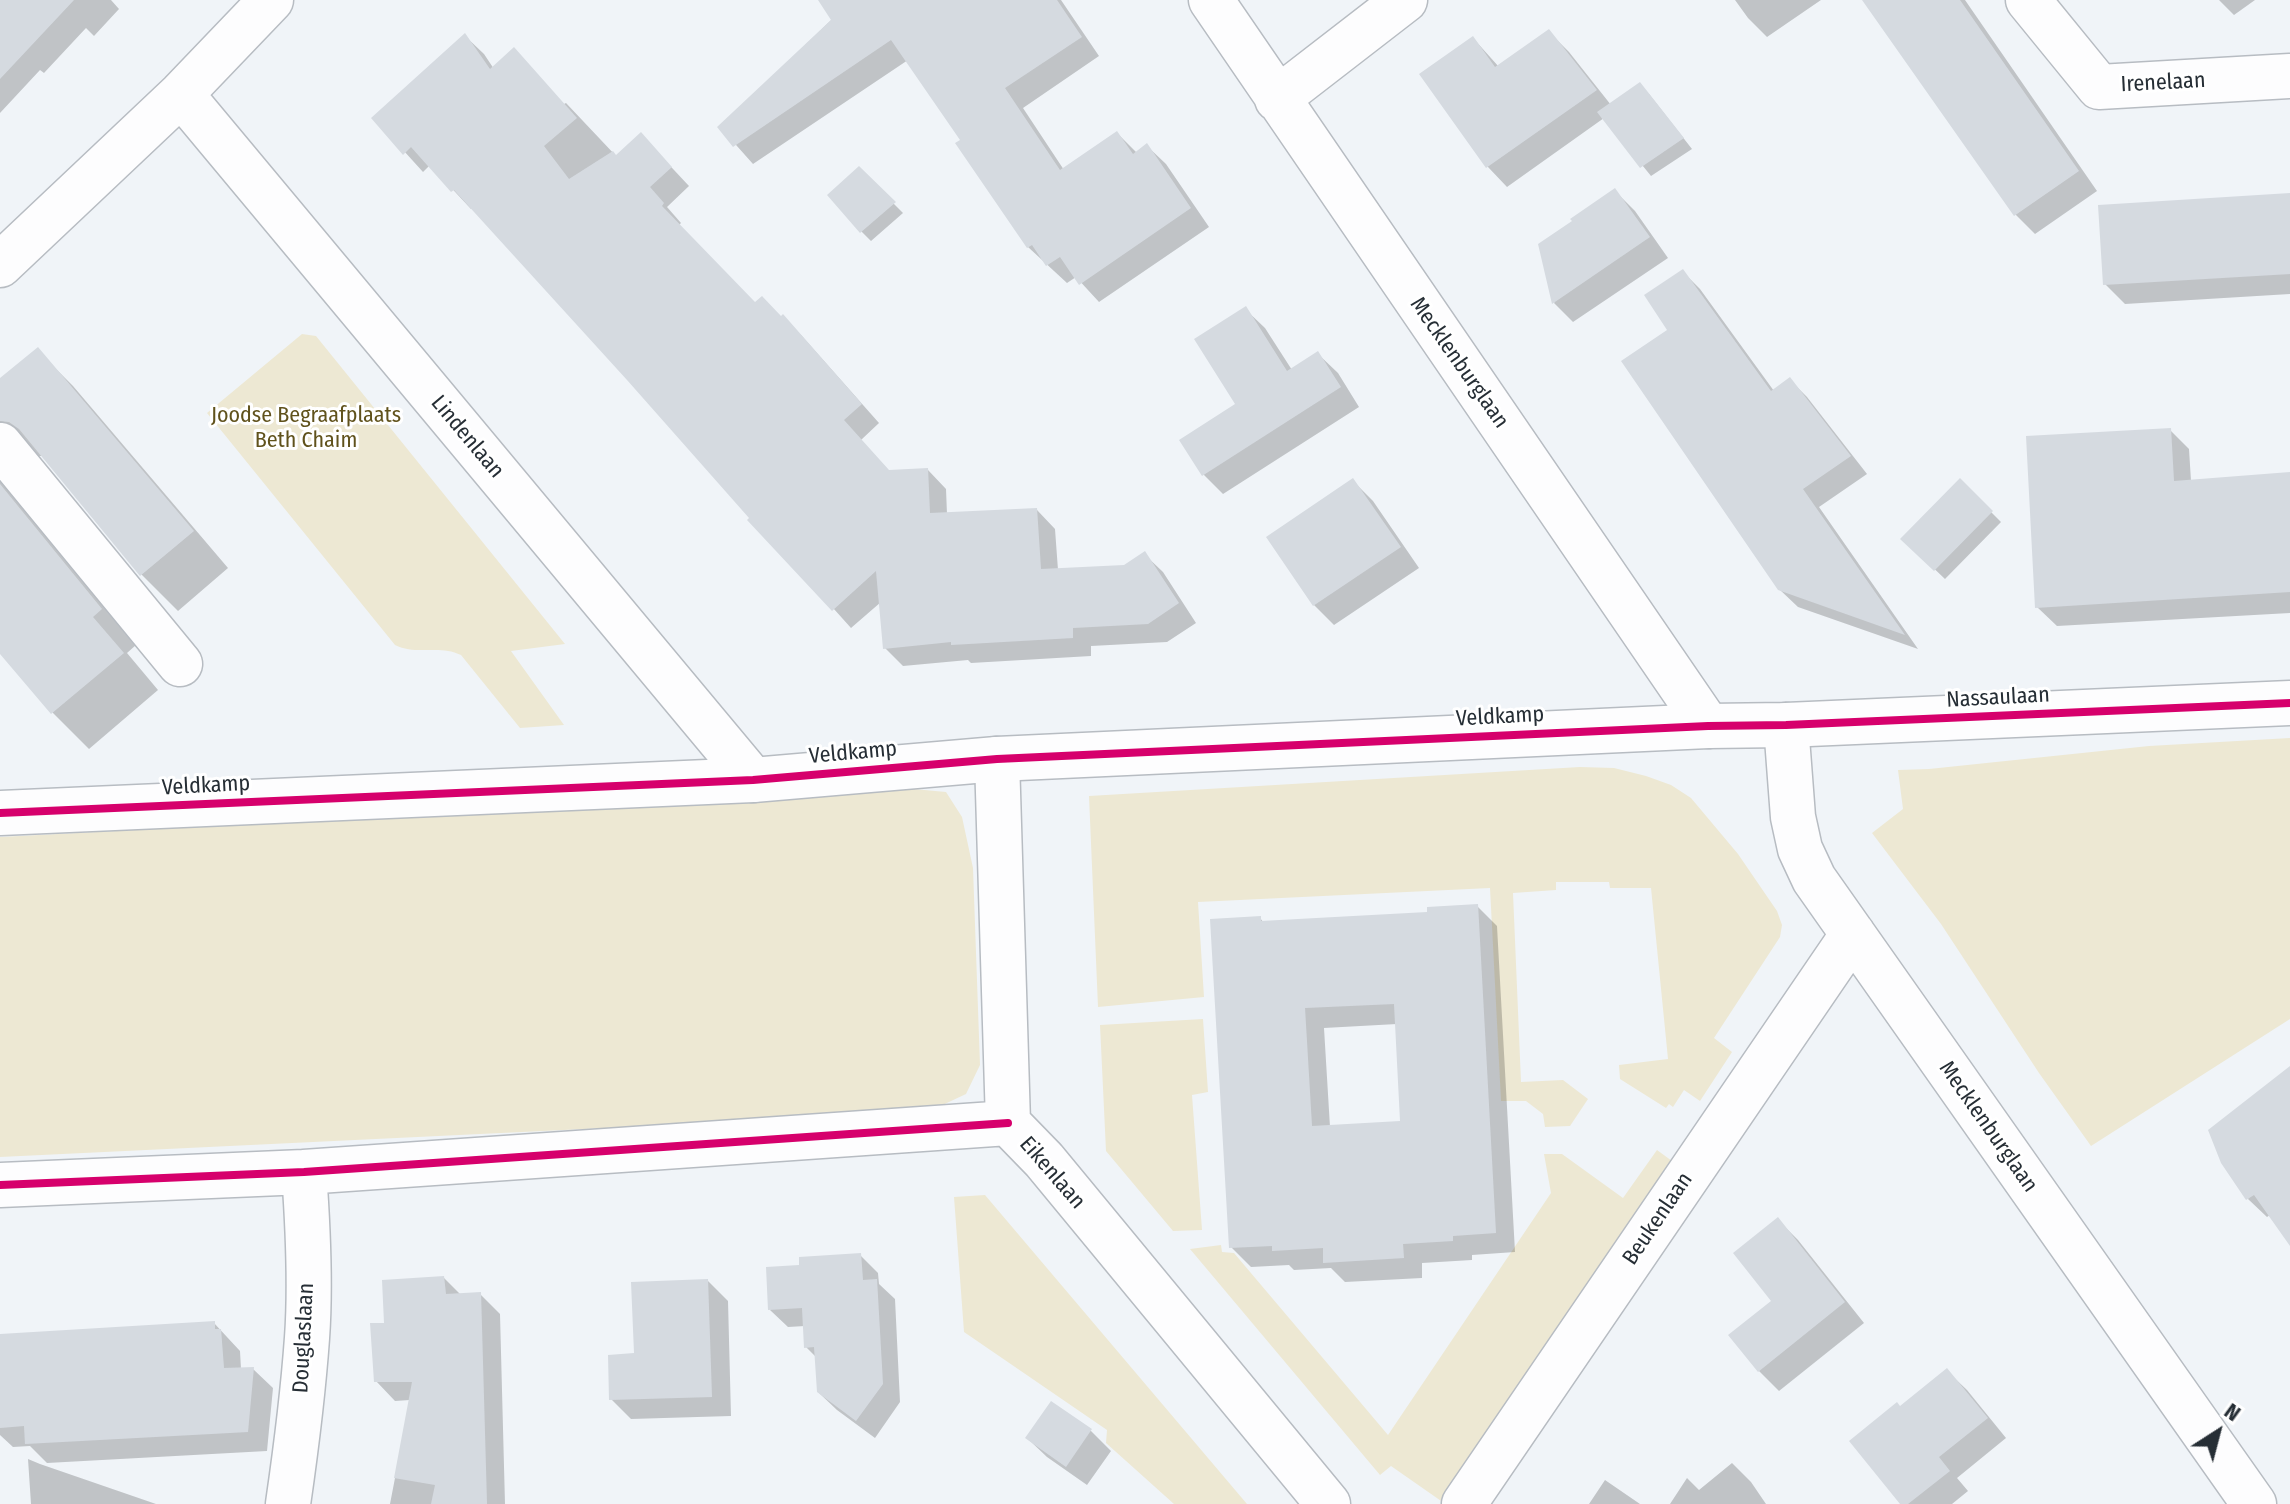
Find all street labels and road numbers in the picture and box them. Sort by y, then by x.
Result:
street label: Irenelaan [2120,68,2206,98]
street label: Mecklenburglaan [1404,292,1514,434]
street label: Lindenlaan [425,390,509,484]
street label: Nassaulaan [1946,682,2050,714]
street label: Veldkamp [1455,702,1545,732]
street label: Veldkamp [808,736,898,770]
street label: Veldkamp [161,771,251,801]
street label: Mecklenburglaan [1933,1056,2043,1198]
street label: Eikenlaan [1013,1131,1091,1215]
street label: Beukenlaan [1618,1168,1698,1270]
street label: Douglaslaan [288,1282,320,1394]

